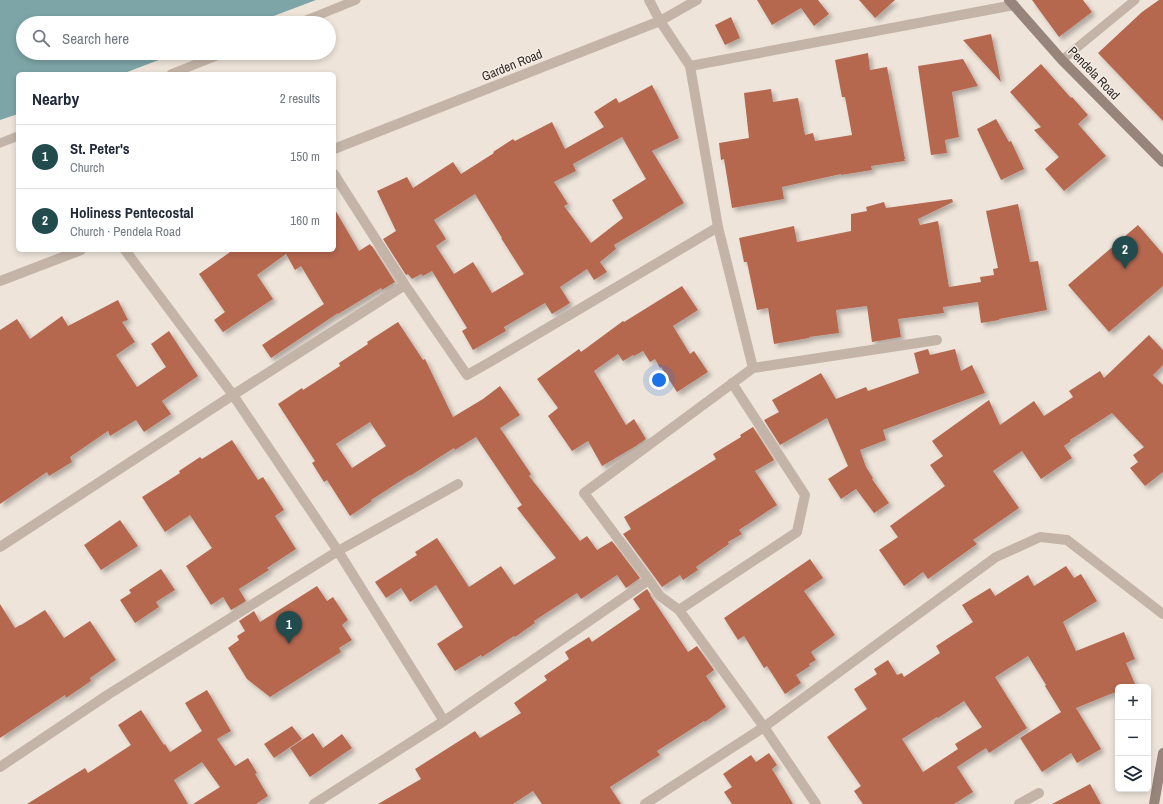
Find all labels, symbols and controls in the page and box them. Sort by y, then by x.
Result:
search box [16,16,336,60]
icon: search [30,27,52,49]
text: Search here [62,28,129,49]
street label: Pendela Road [1064,43,1124,103]
street label: Garden Road [479,45,545,85]
text: Nearby [32,87,79,110]
text: 2 results [280,90,320,107]
text: St. Peter's [70,138,130,159]
text: 1 [42,148,48,165]
text: 150 m [290,148,320,165]
text: Church [70,159,104,176]
text: Holiness Pentecostal [70,202,194,223]
text: 2 [42,212,48,229]
text: 160 m [290,212,320,229]
text: Church · Pendela Road [70,223,181,240]
pin: 2 [1112,236,1138,269]
your location [649,370,669,390]
pin: 1 [276,611,302,644]
map controls [1115,684,1151,792]
button: + [1115,684,1151,720]
button: − [1115,720,1151,756]
button: layers [1115,756,1151,792]

